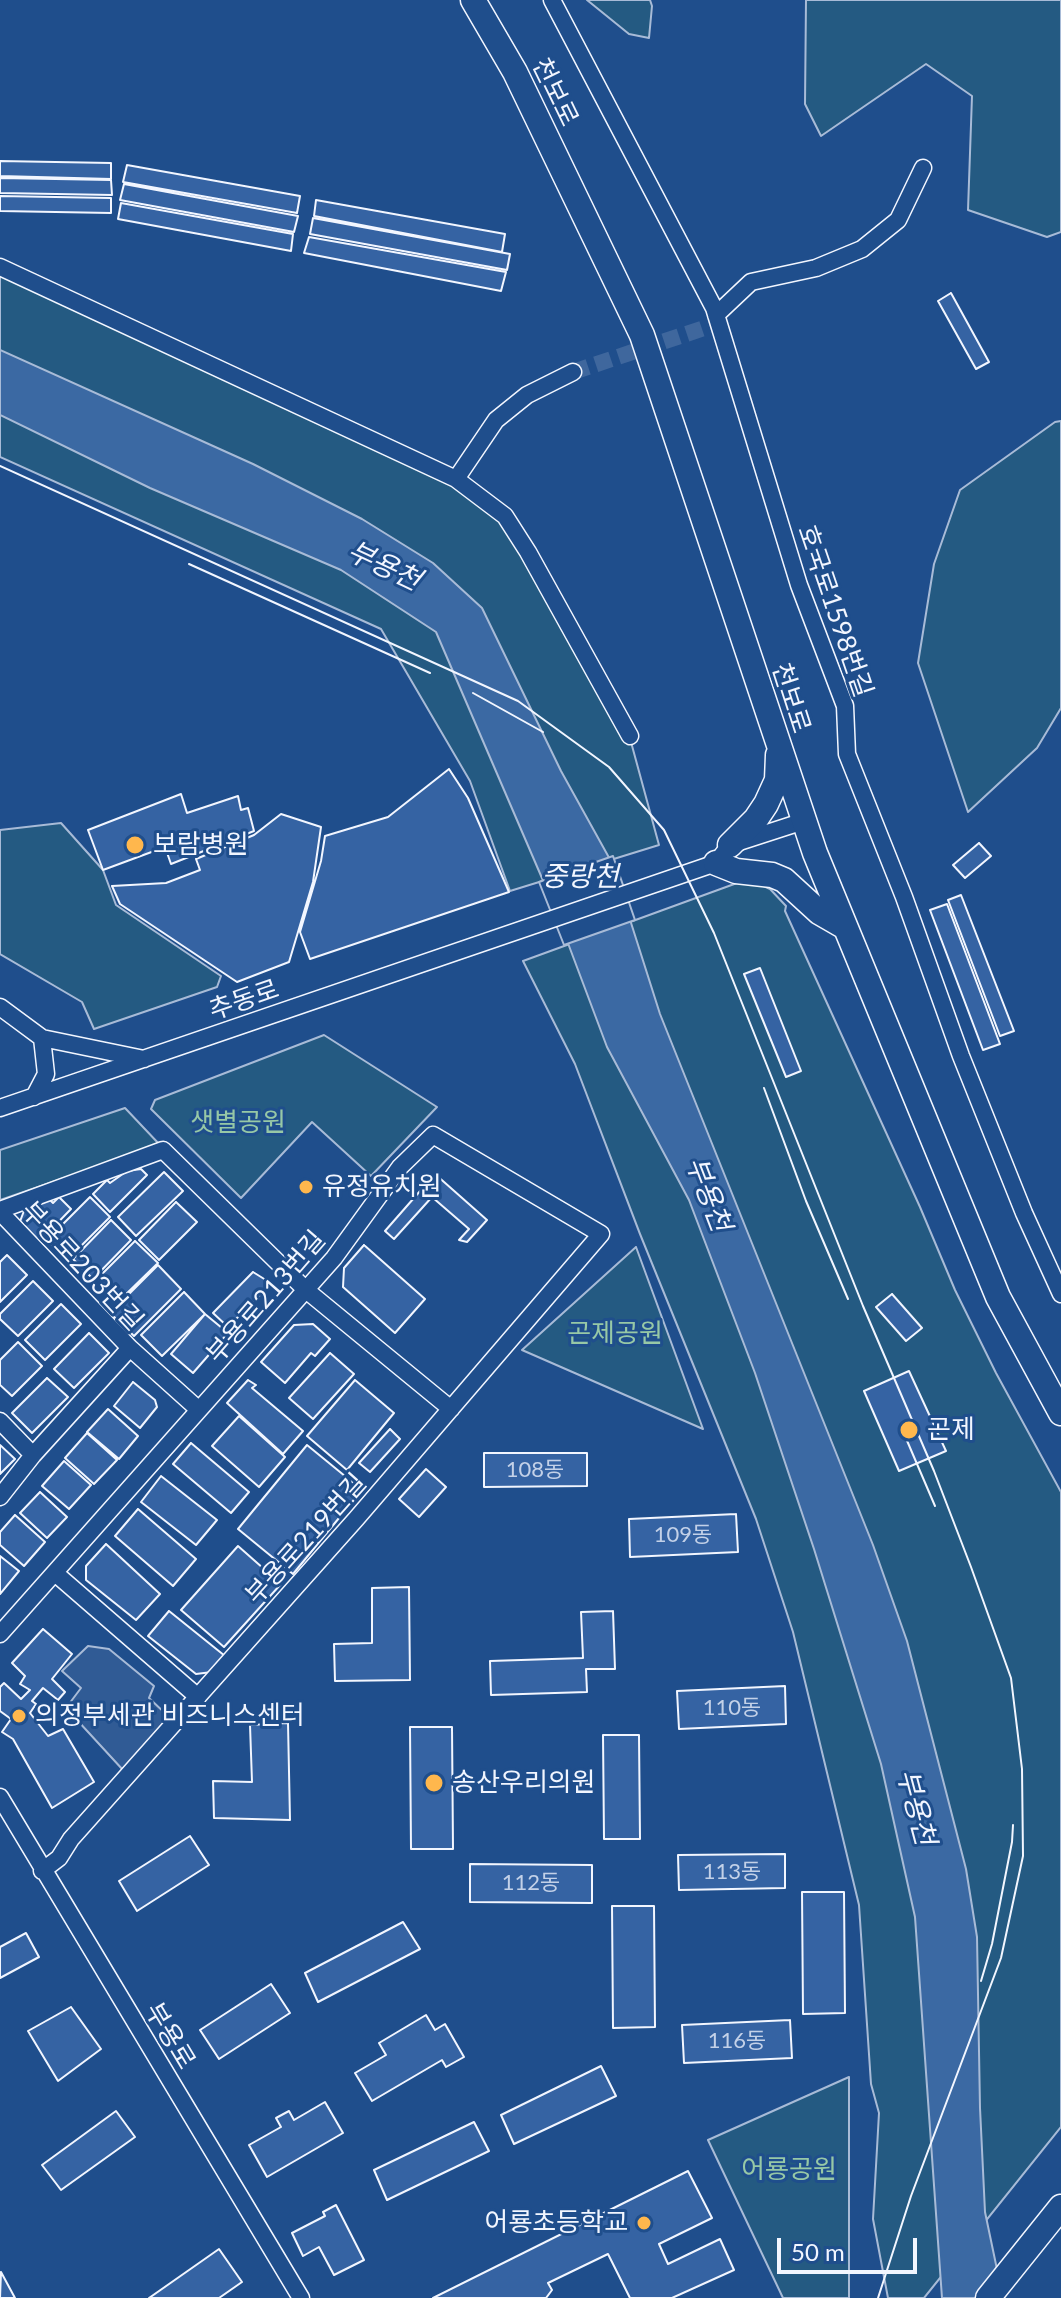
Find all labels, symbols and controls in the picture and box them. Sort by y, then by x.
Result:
street label: 천보로 [525,53,585,131]
street label: 호국로1598번길 [791,521,879,701]
water label: 부용천 [342,534,426,598]
street label: 천보로 [765,659,817,737]
place label: 보람병원 [153,829,249,861]
marker: 보람병원 [124,834,146,856]
water label: 중랑천 [541,860,619,894]
street label: 추동로 [205,974,283,1026]
park label: 샛별공원 [190,1107,286,1139]
water label: 부용천 [678,1152,738,1236]
place label: 유정유치원 [322,1171,442,1203]
marker: 유정유치원 [297,1178,315,1196]
street label: 부용로203번길 [14,1195,150,1337]
street label: 부용로213번길 [200,1225,332,1369]
park label: 곤제공원 [567,1318,663,1350]
place label: 곤제 [927,1414,975,1446]
marker: 곤제 [898,1419,920,1441]
house number: 108동 [506,1457,564,1483]
street label: 부용로219번길 [239,1467,373,1611]
house number: 109동 [654,1522,712,1548]
house number: 110동 [703,1695,761,1721]
place label: 의정부세관 비즈니스센터 [35,1700,305,1732]
marker: 의정부세관 비즈니스센터 [10,1707,28,1725]
water label: 부용천 [890,1765,942,1849]
place label: 송산우리의원 [452,1767,596,1799]
marker: 송산우리의원 [423,1772,445,1794]
house number: 113동 [703,1859,761,1885]
house number: 112동 [502,1870,560,1896]
street label: 부용로 [138,1997,202,2075]
house number: 116동 [708,2028,766,2054]
park label: 어룡공원 [741,2154,837,2186]
place label: 어룡초등학교 [484,2207,628,2239]
marker: 어룡초등학교 [635,2214,653,2232]
scale bar [781,2222,921,2272]
text: 50 m [791,2237,845,2266]

